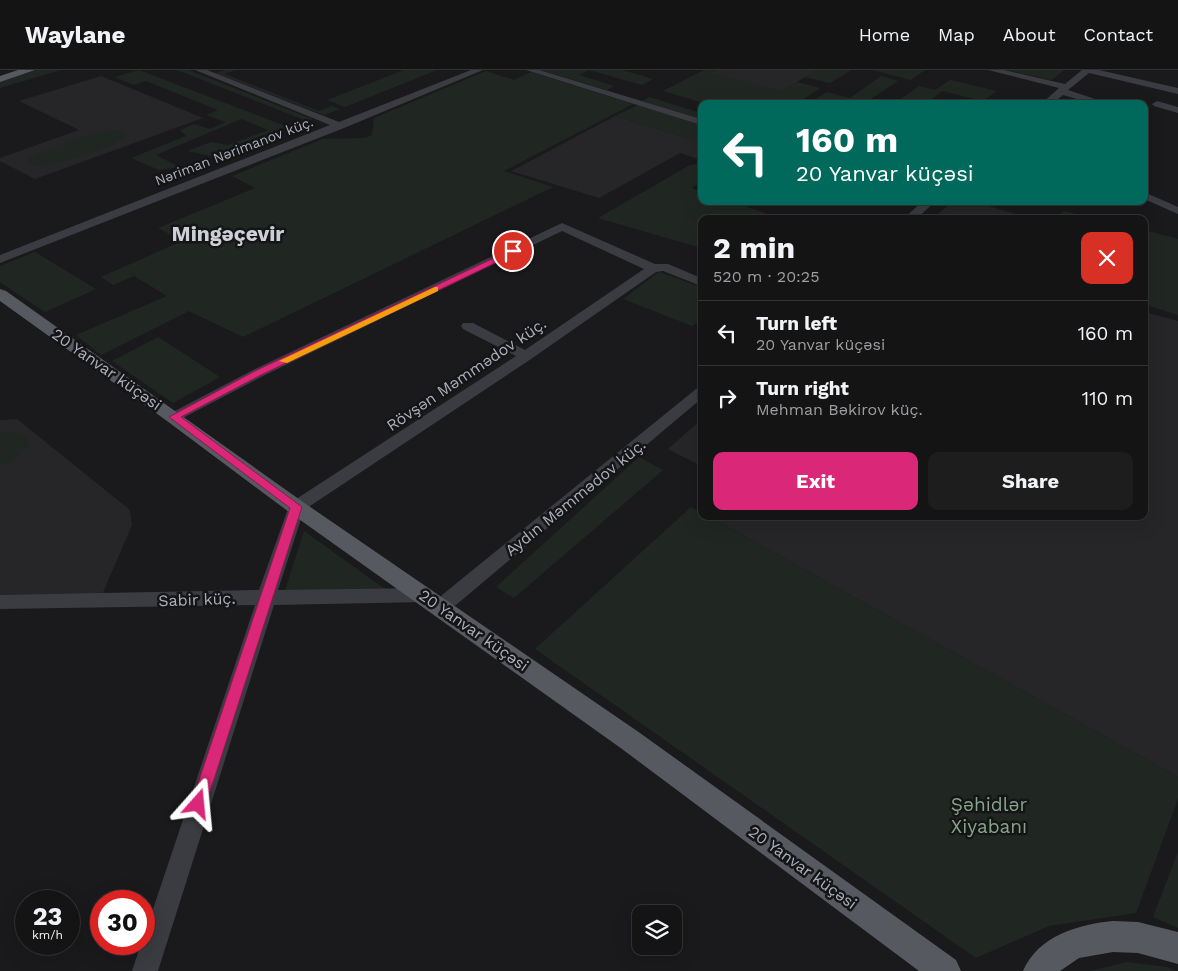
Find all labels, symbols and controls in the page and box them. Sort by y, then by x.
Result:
text: Waylane [25,21,125,49]
text: Home [859,24,910,45]
text: Map [938,24,975,45]
text: About [1003,24,1055,45]
text: Contact [1083,24,1153,45]
street label: Nəriman Nərimanov küç. [153,113,315,189]
text: 160 m [796,119,898,161]
icon: left [713,120,778,185]
text: 20 Yanvar küçəsi [796,161,974,186]
district label: Mingəçevir [172,221,284,246]
pin [492,230,534,272]
text: 2 min [713,230,795,265]
button: close [1081,232,1133,284]
icon: arrive [499,237,527,265]
text: 520 m · 20:25 [713,267,819,286]
text: Turn left [756,312,837,335]
street label: Rövşən Məmmədov küç. [383,314,550,435]
icon: left [713,319,741,347]
text: 160 m [1078,322,1133,345]
street label: 20 Yanvar küçəsi [48,325,165,414]
text: 20 Yanvar küçəsi [756,335,885,354]
text: Turn right [756,377,849,400]
icon: right [713,384,741,412]
text: 110 m [1082,387,1133,410]
text: Mehman Bəkirov küç. [756,400,923,419]
street label: Aydın Məmmədov küç. [501,435,649,560]
button: Exit [713,452,918,510]
button: Share [928,452,1133,510]
street label: 20 Yanvar küçəsi [415,586,532,675]
street label: Sabir küç. [158,589,236,610]
position arrow [171,777,223,829]
park label: Şəhidlər Xiyabanı [951,793,1027,838]
street label: 20 Yanvar küçəsi [745,822,861,913]
speed limit sign: 30 [90,890,155,955]
text: 23 [33,902,62,931]
map controls [632,905,682,955]
button: layers [632,905,682,955]
text: km/h [32,928,63,942]

